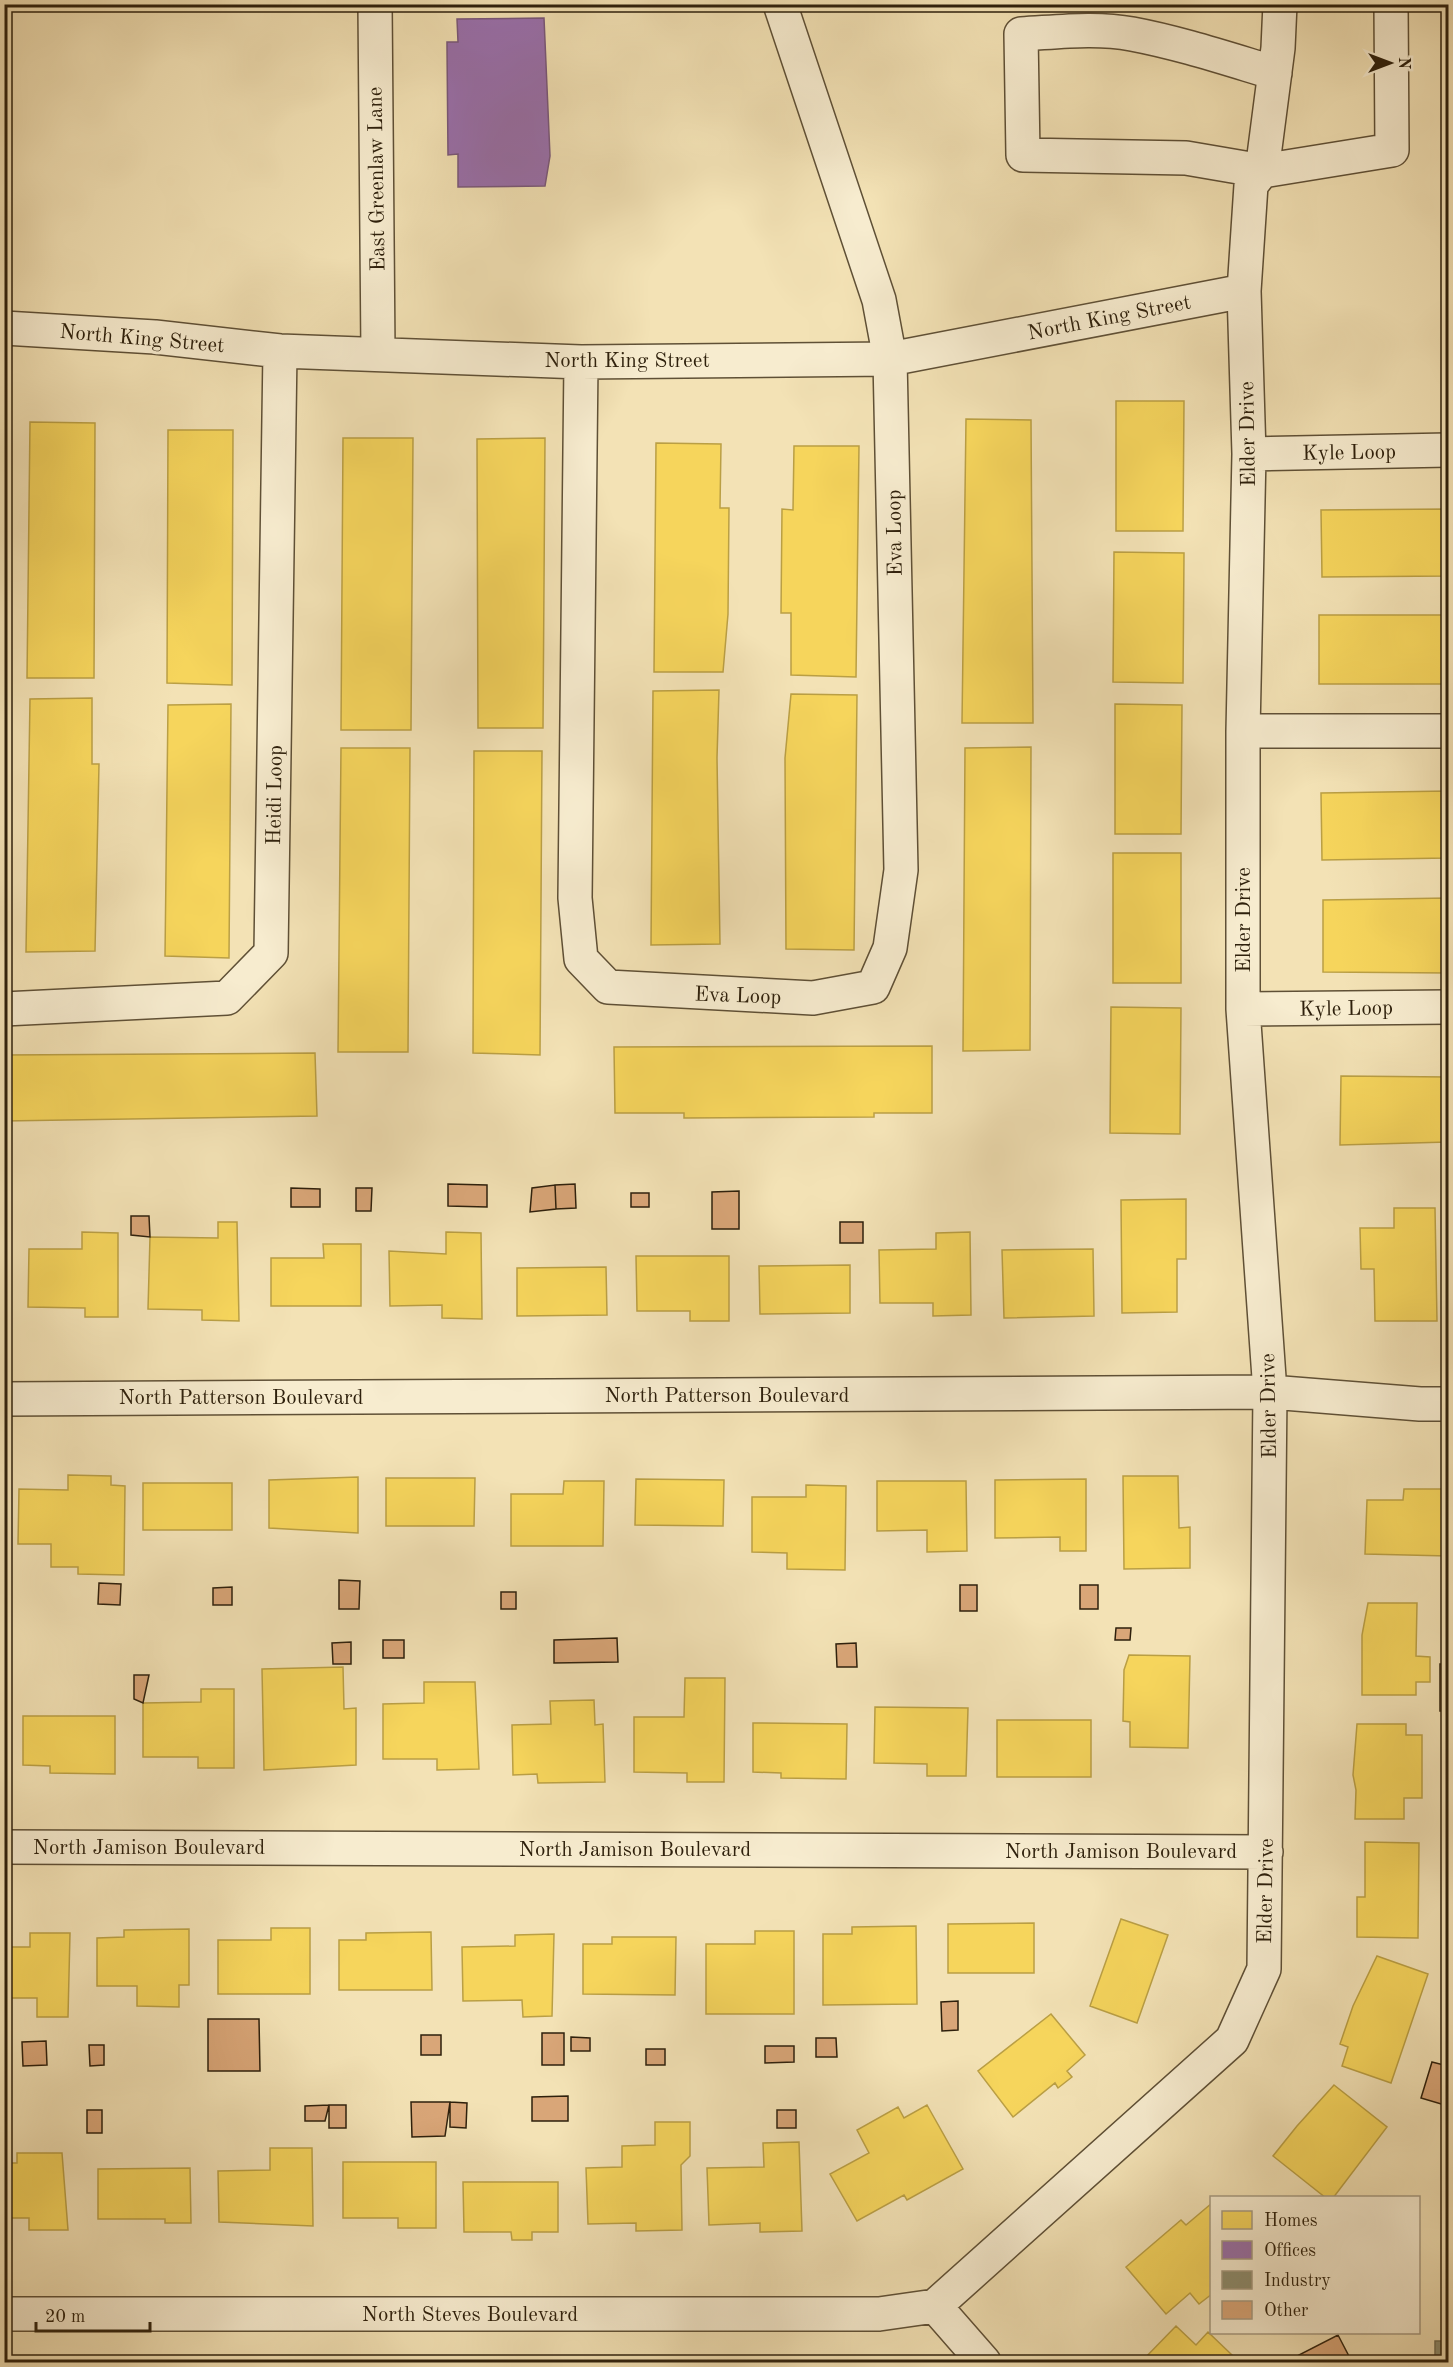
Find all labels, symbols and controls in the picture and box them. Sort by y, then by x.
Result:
north arrow [1360,33,1420,93]
text: N [1395,57,1411,70]
street label: East Greenlaw Lane [365,86,390,272]
street label: North King Street [1026,292,1193,345]
street label: North King Street [58,322,225,357]
street label: North King Street [544,351,710,372]
street label: Elder Drive [1237,381,1260,487]
street label: Kyle Loop [1302,442,1396,465]
street label: Eva Loop [884,489,907,577]
street label: Heidi Loop [264,745,287,845]
street label: Elder Drive [1234,867,1255,973]
street label: Eva Loop [694,984,782,1009]
street label: Kyle Loop [1299,998,1393,1021]
street label: Elder Drive [1258,1353,1281,1459]
street label: North Patterson Boulevard [604,1386,850,1407]
street label: North Patterson Boulevard [118,1388,364,1409]
street label: North Jamison Boulevard [33,1838,265,1859]
street label: Elder Drive [1255,1838,1278,1944]
street label: North Jamison Boulevard [519,1840,751,1861]
street label: North Jamison Boulevard [1005,1842,1237,1863]
legend [1210,2196,1420,2334]
text: Homes [1264,2212,1318,2230]
text: Offices [1264,2242,1316,2260]
text: Industry [1264,2272,1331,2290]
scale bar [36,2295,150,2333]
text: Other [1264,2302,1309,2320]
street label: North Steves Boulevard [362,2305,578,2326]
text: 20 m [45,2308,85,2326]

